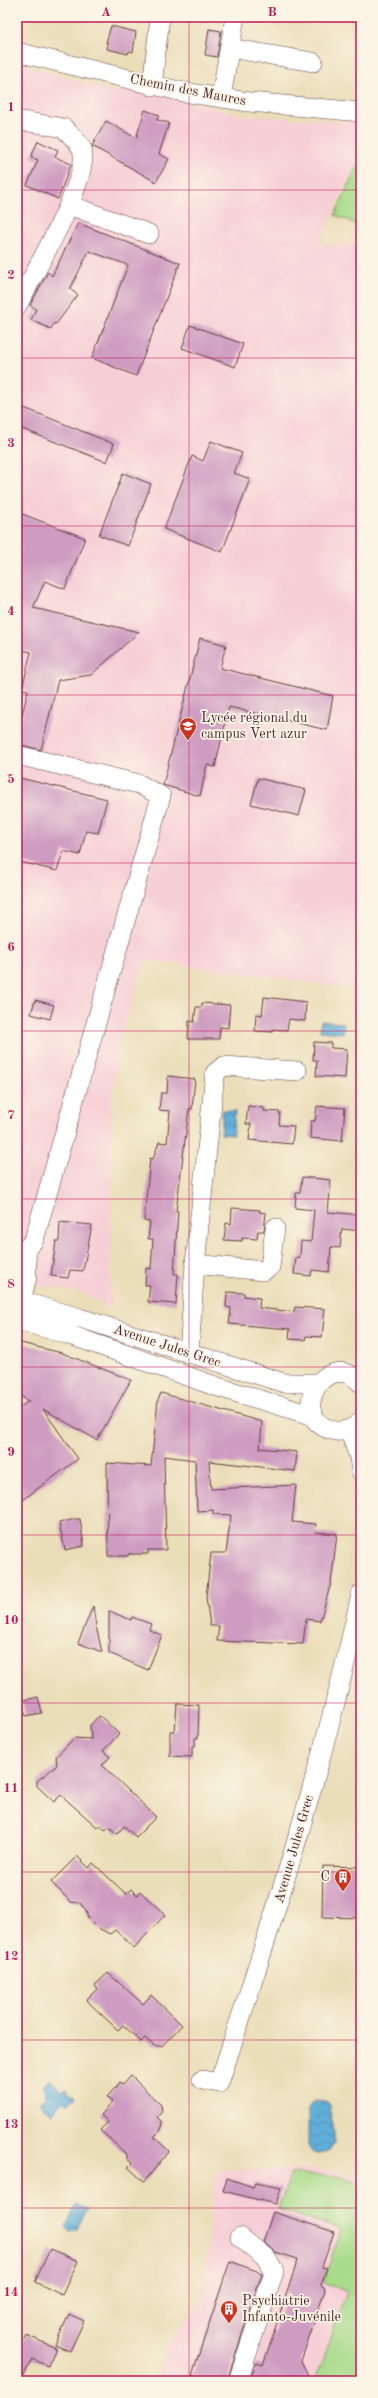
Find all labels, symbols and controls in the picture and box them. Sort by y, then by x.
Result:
text: A [101,6,111,19]
text: B [267,6,277,19]
street label: Chemin des Maures [129,72,247,108]
text: 1 [7,101,15,114]
text: 2 [7,269,15,282]
text: 3 [7,437,15,450]
text: 4 [7,605,15,618]
place label: Lycée régional du campus Vert azur [201,711,308,741]
school or university icon: Lycée régional du campus Vert azur [178,716,198,741]
text: 5 [7,773,15,786]
text: 6 [7,941,15,954]
text: 7 [7,1109,15,1122]
text: 8 [7,1278,15,1291]
street label: Avenue Jules Grec [112,1322,222,1370]
text: 9 [7,1446,15,1459]
text: 10 [3,1614,19,1627]
text: 11 [3,1782,19,1795]
street label: Avenue Jules Grec [272,1793,316,1905]
building icon: C [333,1867,353,1892]
place label: C [321,1870,330,1884]
text: 12 [3,1950,19,1963]
text: 13 [3,2118,19,2131]
text: 14 [3,2286,19,2299]
place label: Psychiatrie Infanto-Juvénile [242,2294,341,2324]
building icon: Psychiatrie Infanto-Juvénile [219,2299,239,2324]

